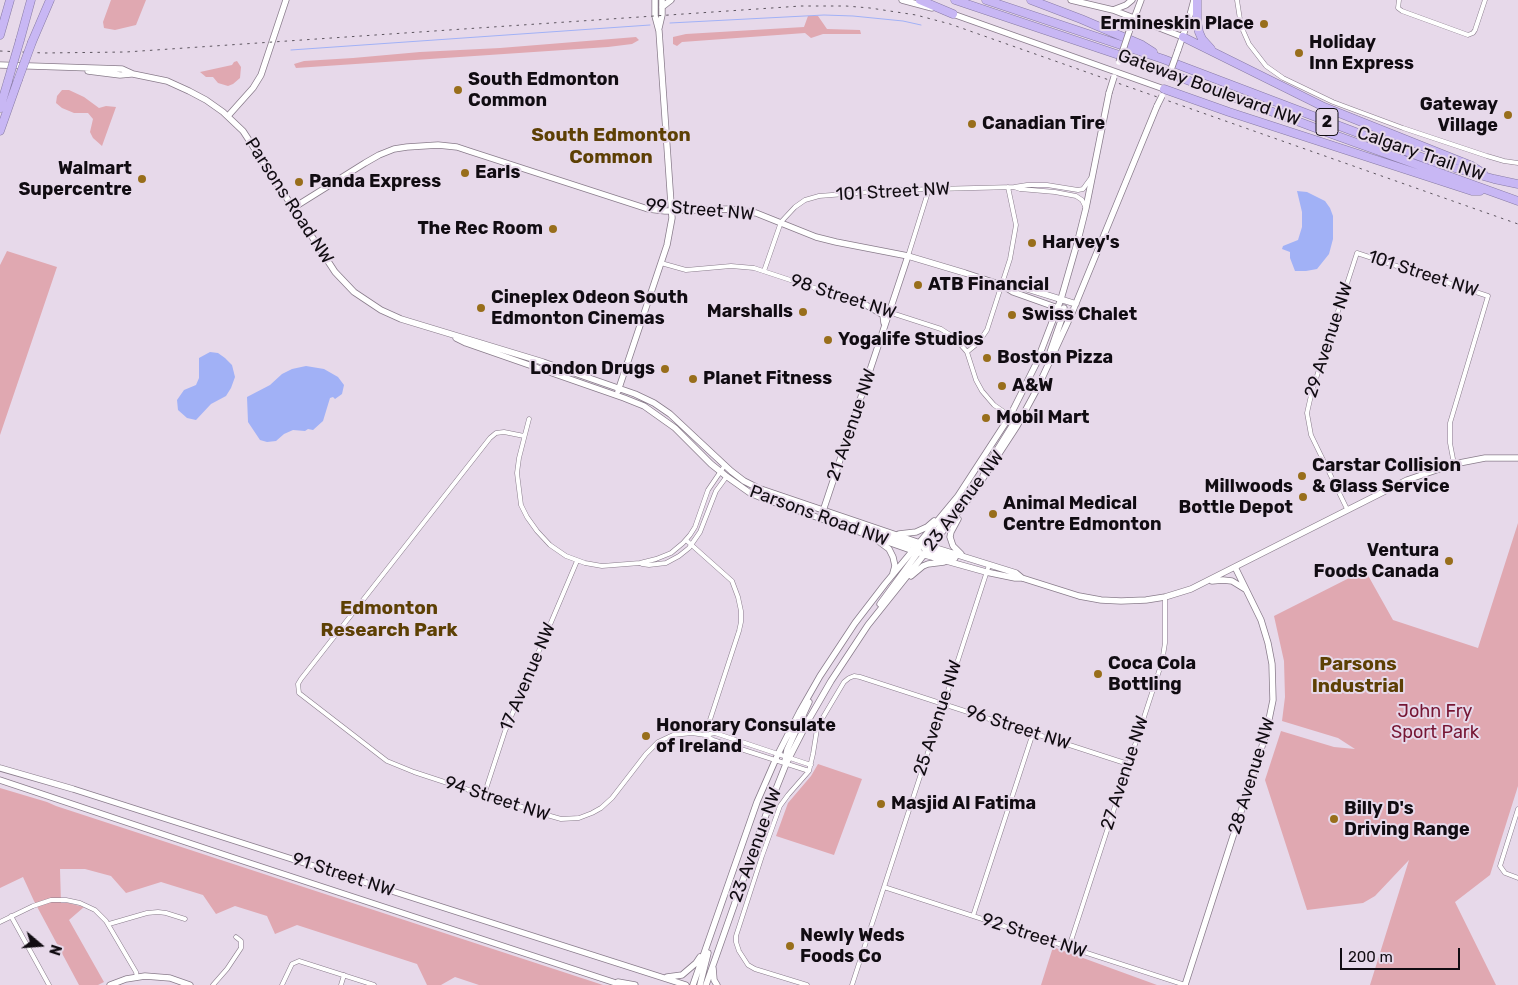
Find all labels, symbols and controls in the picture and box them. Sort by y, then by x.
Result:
place label: Ermineskin Place [1100,13,1254,35]
marker: Ermineskin Place [1258,18,1270,30]
place label: Holiday Inn Express [1309,32,1414,74]
street label: Gateway Boulevard NW [1115,45,1303,131]
marker: Holiday Inn Express [1293,47,1305,59]
place label: South Edmonton Common [468,69,619,112]
marker: South Edmonton Common [452,84,464,96]
place label: Gateway Village [1420,94,1498,136]
road number: 2 [1316,108,1338,136]
marker: Gateway Village [1502,109,1514,121]
place label: Canadian Tire [982,113,1105,135]
marker: Canadian Tire [966,118,978,130]
street label: Calgary Trail NW [1354,122,1488,186]
district label: South Edmonton Common [531,125,691,169]
street label: Parsons Road NW [240,134,338,268]
place label: Walmart Supercentre [18,158,132,200]
place label: Earls [475,162,520,184]
marker: Earls [459,167,471,179]
place label: Panda Express [309,171,441,193]
marker: Walmart Supercentre [136,173,148,185]
marker: Panda Express [293,176,305,188]
street label: 101 Street NW [835,178,951,206]
street label: 99 Street NW [645,194,755,226]
place label: The Rec Room [417,218,543,240]
marker: The Rec Room [547,223,559,235]
place label: Harvey's [1042,232,1120,254]
marker: Harvey's [1026,237,1038,249]
street label: 101 Street NW [1365,246,1481,302]
street label: 98 Street NW [787,270,899,324]
place label: ATB Financial [928,274,1049,296]
marker: ATB Financial [912,279,924,291]
street label: 29 Avenue NW [1300,280,1358,400]
place label: Cineplex Odeon South Edmonton Cinemas [491,287,688,330]
place label: Marshalls [707,301,793,323]
marker: Cineplex Odeon South Edmonton Cinemas [475,302,487,314]
place label: Swiss Chalet [1022,304,1137,326]
marker: Marshalls [797,306,809,318]
marker: Swiss Chalet [1006,309,1018,321]
place label: Yogalife Studios [838,329,984,351]
marker: Yogalife Studios [822,334,834,346]
place label: Boston Pizza [997,347,1113,369]
marker: Boston Pizza [981,352,993,364]
place label: London Drugs [530,358,655,380]
marker: London Drugs [659,363,671,375]
street label: 21 Avenue NW [823,366,881,484]
place label: Planet Fitness [703,368,832,390]
marker: Planet Fitness [687,373,699,385]
place label: A&W [1012,375,1053,397]
marker: A&W [996,380,1008,392]
place label: Mobil Mart [996,407,1089,429]
marker: Mobil Mart [980,412,992,424]
street label: 23 Avenue NW [919,447,1009,555]
place label: Carstar Collision & Glass Service [1312,455,1461,498]
marker: Carstar Collision & Glass Service [1296,470,1308,482]
place label: Millwoods Bottle Depot [1179,476,1293,518]
street label: Parsons Road NW [747,481,891,551]
marker: Millwoods Bottle Depot [1297,491,1309,503]
place label: Animal Medical Centre Edmonton [1003,493,1162,536]
marker: Animal Medical Centre Edmonton [987,508,999,520]
place label: Ventura Foods Canada [1313,540,1439,582]
marker: Ventura Foods Canada [1443,555,1455,567]
district label: Edmonton Research Park [320,598,458,642]
street label: 17 Avenue NW [495,620,561,734]
place label: Coca Cola Bottling [1108,653,1196,696]
district label: Parsons Industrial [1312,654,1404,698]
street label: 25 Avenue NW [909,658,967,778]
marker: Coca Cola Bottling [1092,668,1104,680]
street label: 96 Street NW [963,701,1073,755]
park label: John Fry Sport Park [1391,701,1479,744]
street label: 27 Avenue NW [1096,713,1154,833]
place label: Honorary Consulate of Ireland [656,715,836,758]
street label: 28 Avenue NW [1224,715,1280,837]
marker: Honorary Consulate of Ireland [640,730,652,742]
street label: 94 Street NW [442,772,552,826]
street label: 23 Avenue NW [725,785,787,905]
place label: Masjid Al Fatima [891,793,1036,815]
marker: Masjid Al Fatima [875,798,887,810]
place label: Billy D's Driving Range [1344,798,1470,841]
marker: Billy D's Driving Range [1328,813,1340,825]
street label: 91 Street NW [289,848,397,902]
street label: 92 Street NW [979,909,1089,963]
north arrow [15,920,65,970]
place label: Newly Weds Foods Co [800,925,905,968]
scale bar [1343,938,1463,970]
marker: Newly Weds Foods Co [784,940,796,952]
text: N [45,942,64,957]
text: 200 m [1348,948,1393,966]

